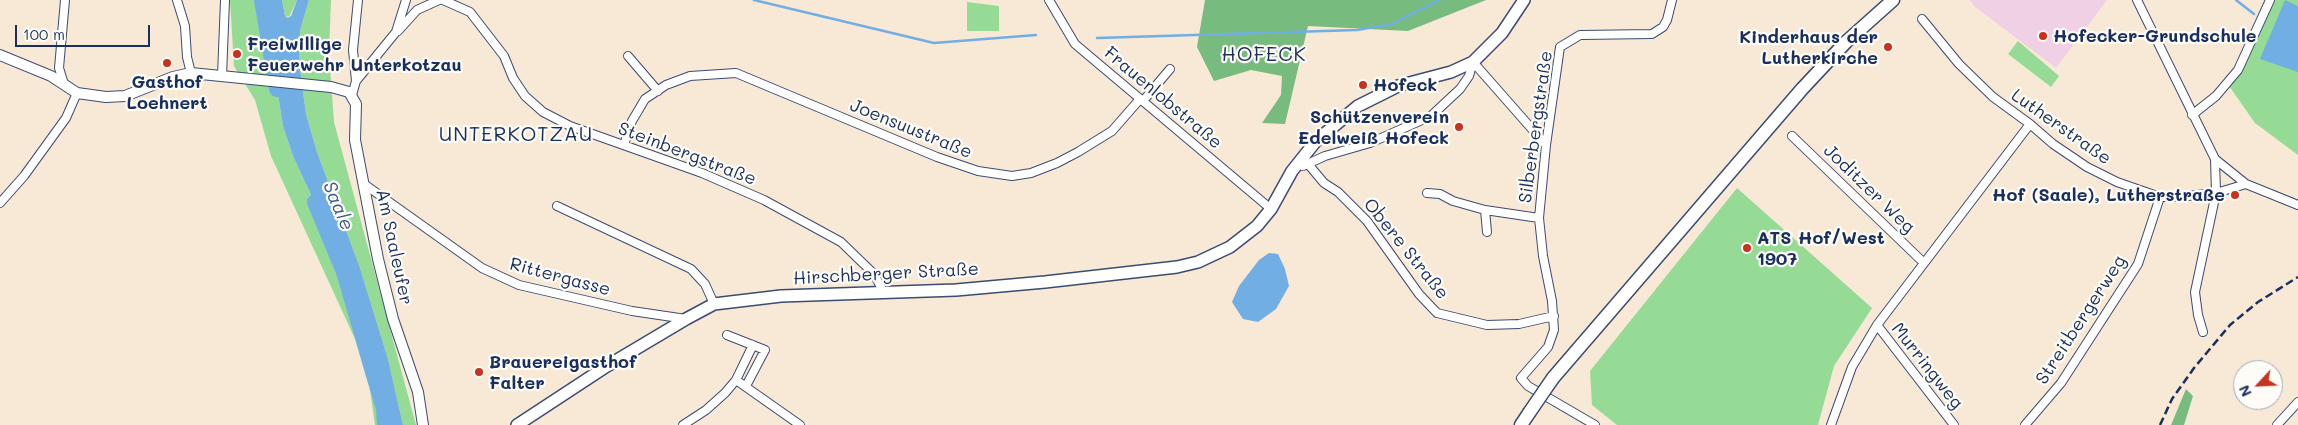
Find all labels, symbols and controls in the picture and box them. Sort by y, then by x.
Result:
scale bar [18,15,152,47]
text: 100 m [23,24,65,44]
place label: Hofecker-Grundschule [2053,25,2256,47]
place label: Kinderhaus der Lutherkirche [1739,26,1878,68]
marker: Hofecker-Grundschule [2037,30,2049,42]
place label: Freiwillige Feuerwehr Unterkotzau [247,33,462,76]
marker: Kinderhaus der Lutherkirche [1882,41,1894,53]
street label: Frauenlobstraße [1100,42,1226,154]
district label: HOFECK [1221,43,1307,67]
marker: Freiwillige Feuerwehr Unterkotzau [231,48,243,60]
street label: Silberbergstraße [1515,50,1557,204]
marker: Gasthof Loehnert [161,57,173,69]
place label: Gasthof Loehnert [127,71,207,114]
place label: Hofeck [1373,74,1437,96]
marker: Hofeck [1357,79,1369,91]
street label: Lutherstraße [2007,85,2115,169]
street label: Joensuustraße [847,95,975,163]
place label: Schützenverein Edelweiß Hofeck [1298,106,1449,148]
street label: Steinbergstraße [615,118,759,190]
marker: Schützenverein Edelweiß Hofeck [1453,121,1465,133]
district label: UNTERKOTZAU [437,123,595,147]
street label: Joditzer Weg [1819,140,1919,238]
water label: Saale [318,178,358,234]
place label: Hof (Saale), Lutherstraße [1992,184,2225,206]
street label: Am Saaleufer [371,187,417,307]
marker: Hof (Saale), Lutherstraße [2229,189,2241,201]
street label: Obere Straße [1359,194,1453,304]
place label: ATS Hof/West 1907 [1757,227,1885,270]
marker: ATS Hof/West 1907 [1741,242,1753,254]
street label: Streitbergerweg [2031,251,2131,389]
street label: Rittergasse [507,253,613,301]
street label: Hirschberger Straße [793,258,979,290]
street label: Murringweg [1887,318,1967,414]
place label: Brauereigasthof Falter [489,351,637,394]
north arrow [2233,360,2283,410]
marker: Brauereigasthof Falter [473,366,485,378]
text: N [2234,382,2256,400]

